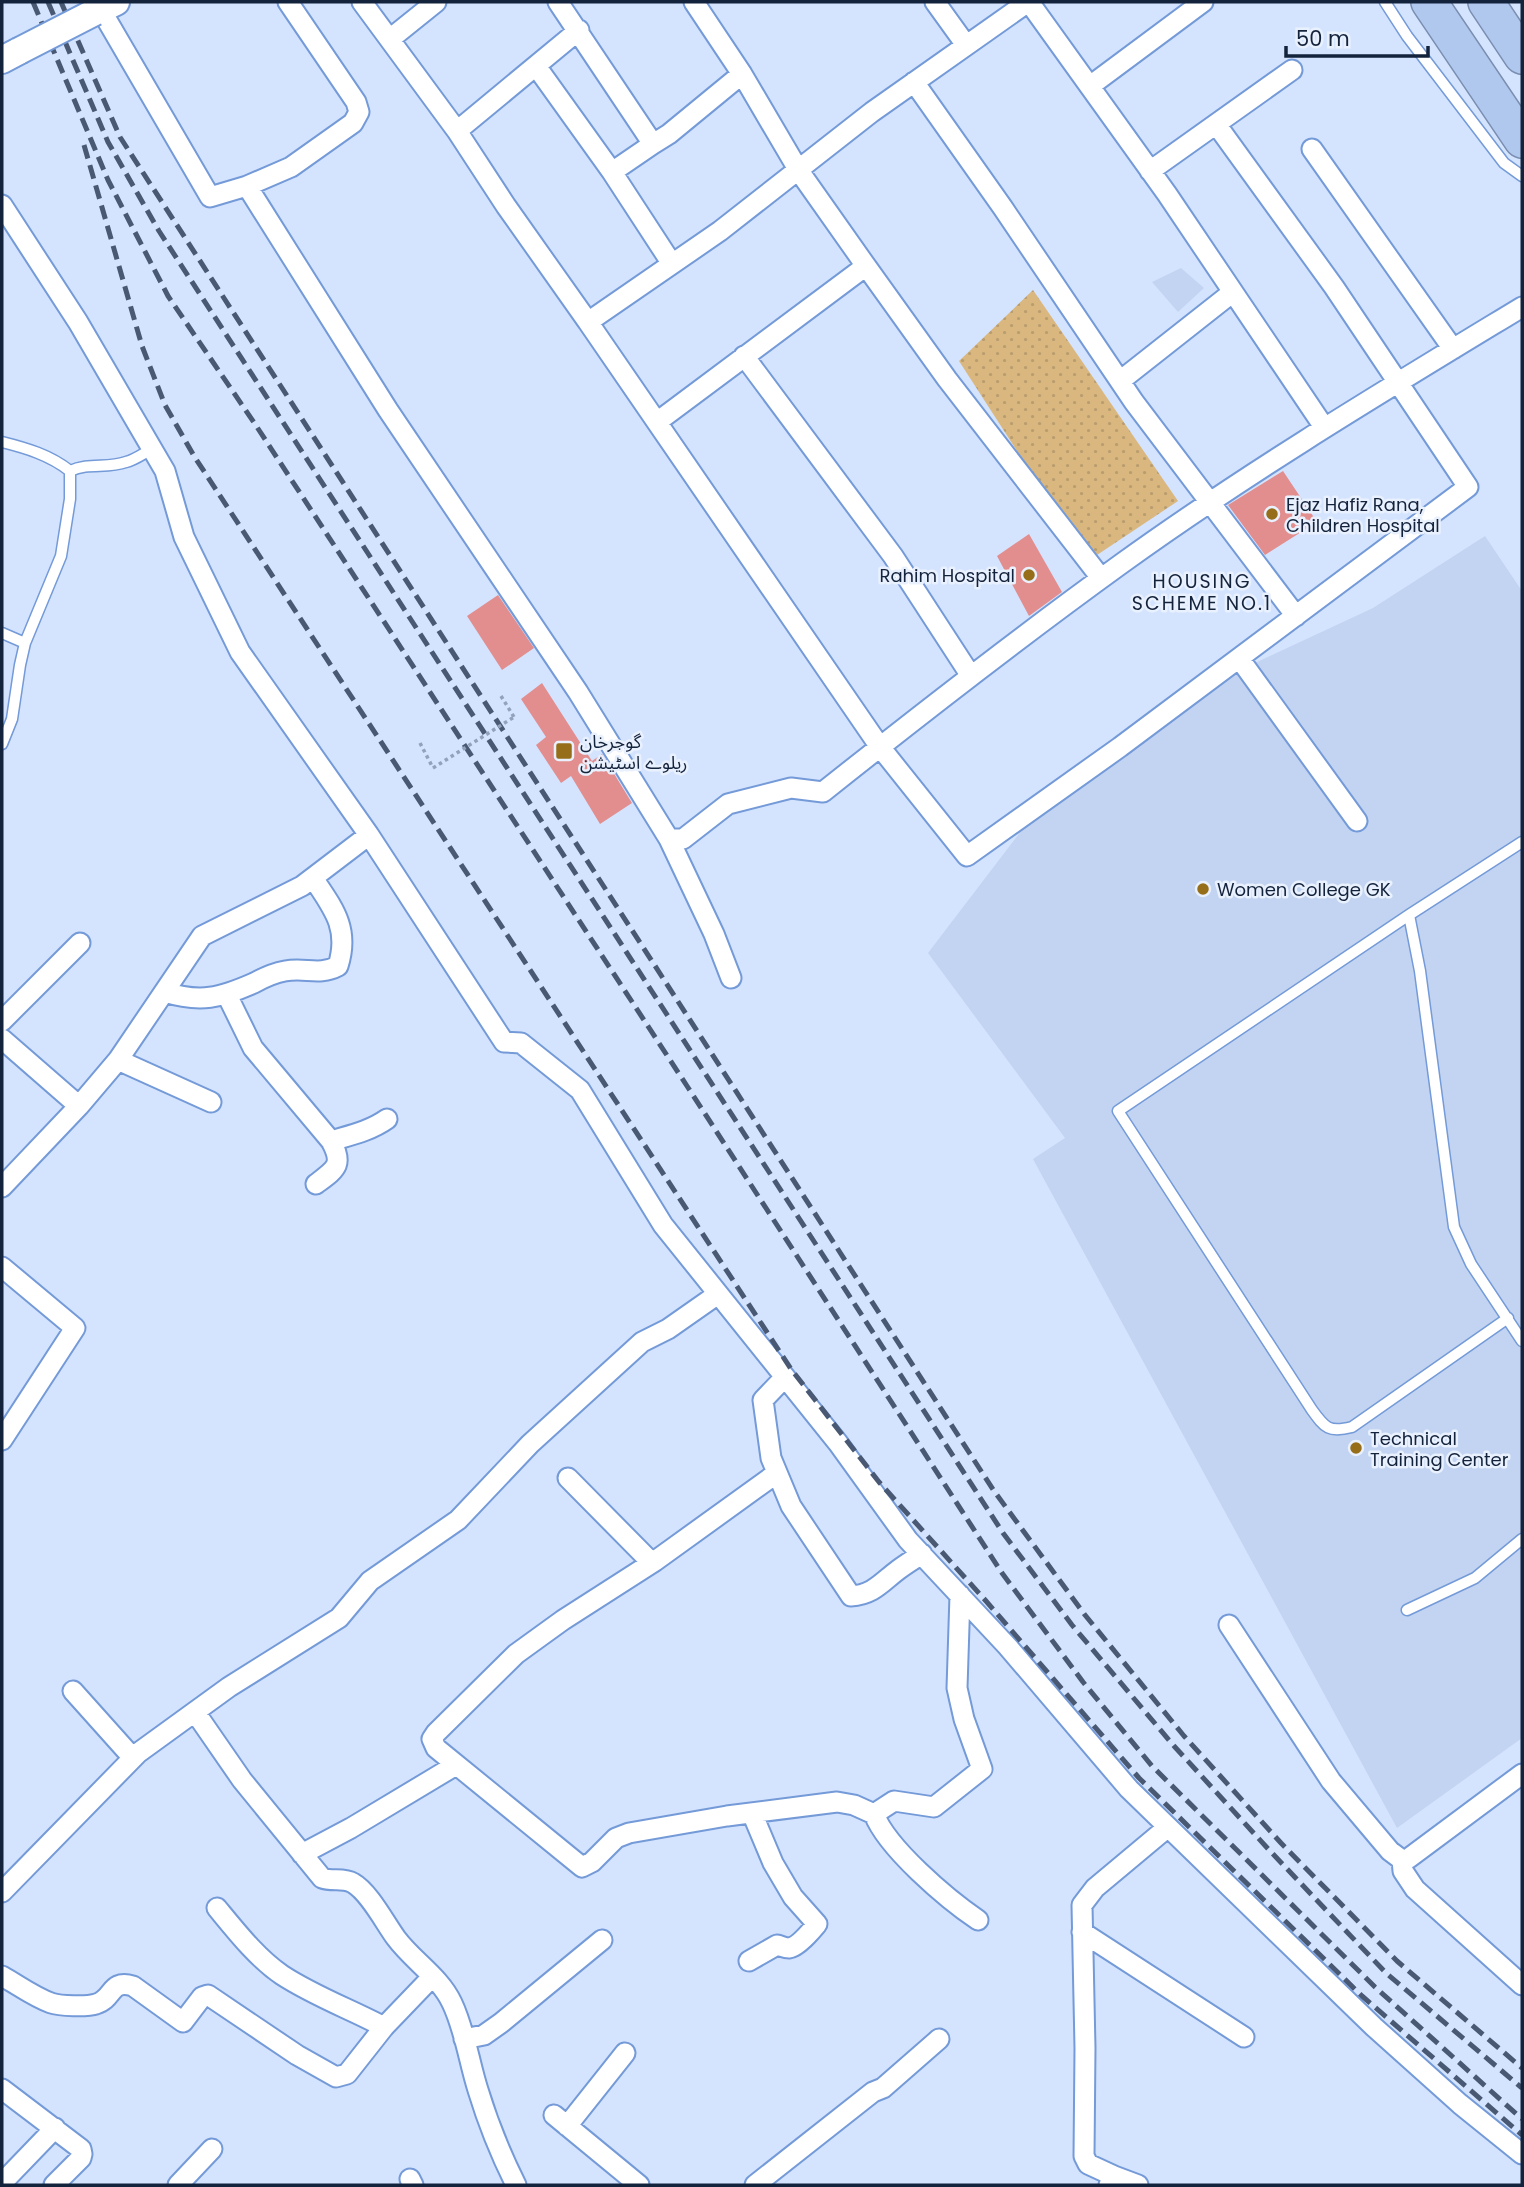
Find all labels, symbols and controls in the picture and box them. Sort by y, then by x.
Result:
scale bar [1286,14,1428,58]
text: 50 m [1296,24,1350,53]
place label: Ejaz Hafiz Rana, Children Hospital [1286,492,1440,538]
marker: Ejaz Hafiz Rana, Children Hospital [1264,506,1280,522]
place label: Rahim Hospital [879,563,1015,588]
marker: Rahim Hospital [1021,567,1037,583]
district label: HOUSING SCHEME NO.1 [1132,568,1272,617]
place label: گوجرخان ریلوے اسٹیشن [580,729,687,775]
marker: گوجرخان ریلوے اسٹیشن [554,741,574,761]
place label: Women College GK [1217,877,1391,902]
marker: Women College GK [1195,881,1211,897]
place label: Technical Training Center [1370,1426,1509,1472]
marker: Technical Training Center [1348,1440,1364,1456]

